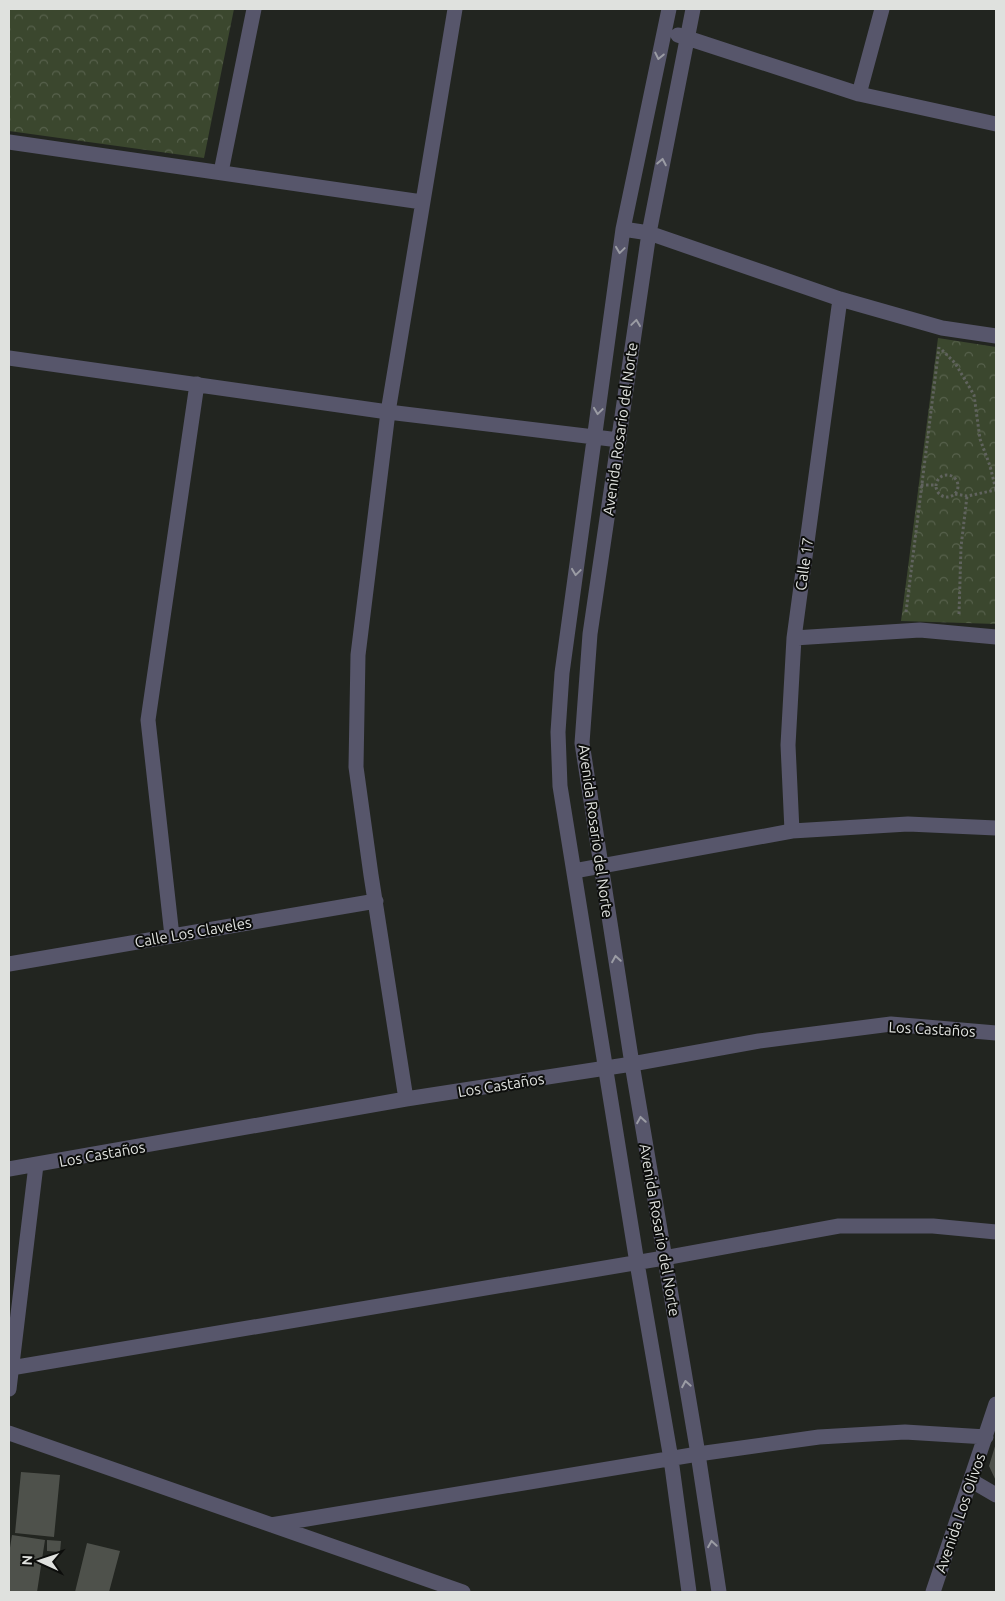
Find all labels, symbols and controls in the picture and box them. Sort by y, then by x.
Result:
one-way arrow [654,52,665,61]
one-way arrow [657,158,667,167]
one-way arrow [615,246,626,254]
one-way arrow [630,318,641,326]
street label: Avenida Rosario del Norte [599,341,641,517]
one-way arrow [593,407,604,415]
street label: Calle 17 [792,536,816,592]
one-way arrow [571,568,582,576]
street label: Avenida Rosario del Norte [575,743,617,919]
street label: Calle Los Claveles [133,913,253,951]
one-way arrow [611,955,621,964]
street label: Los Castaños [888,1018,976,1040]
street label: Los Castaños [457,1070,545,1100]
one-way arrow [637,1116,647,1124]
street label: Los Castaños [58,1138,146,1170]
street label: Avenida Rosario del Norte [636,1142,684,1318]
one-way arrow [681,1379,691,1388]
street label: Avenida Los Olivos [932,1451,988,1575]
north arrow [15,1536,65,1586]
one-way arrow [707,1540,717,1548]
text: N [19,1555,35,1566]

